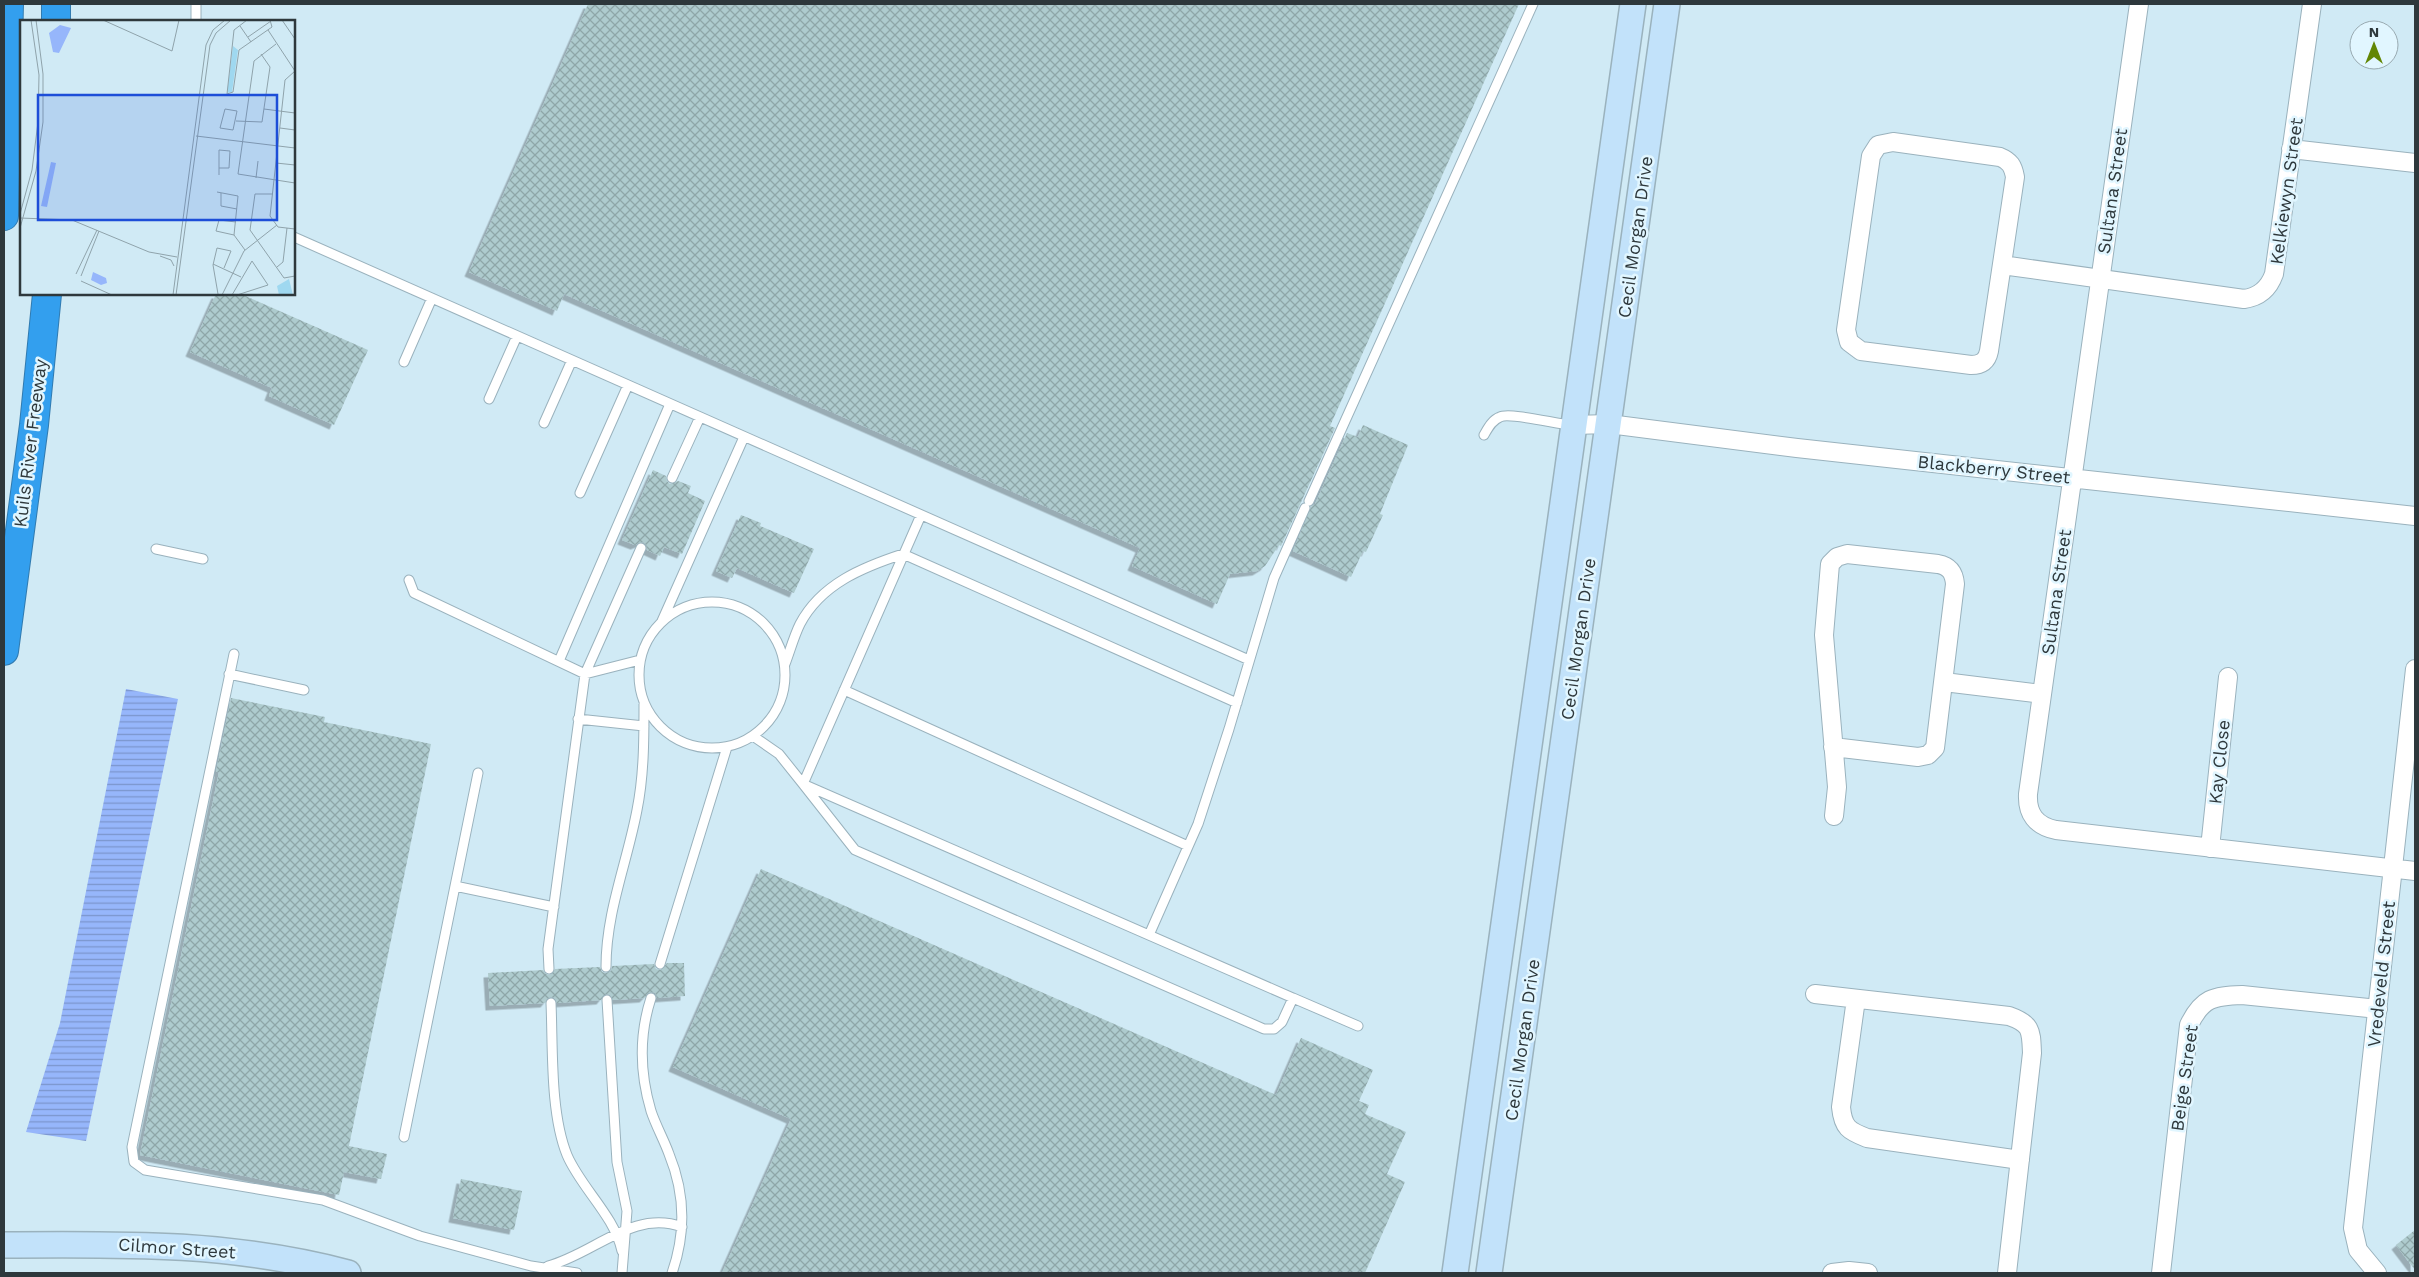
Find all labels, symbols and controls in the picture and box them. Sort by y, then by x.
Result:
inset map [20,20,295,295]
north arrow [2349,20,2399,70]
text: N [2369,24,2379,40]
street label: Kelkiewyn Street [2265,116,2307,266]
street label: Sultana Street [2093,126,2131,255]
street label: Cecil Morgan Drive [1613,155,1657,319]
street label: Kuils River Freeway [9,357,51,528]
street label: Blackberry Street [1917,451,2072,487]
street label: Sultana Street [2037,527,2075,656]
street label: Cecil Morgan Drive [1556,557,1600,721]
street label: Kay Close [2204,719,2234,805]
street label: Vredeveld Street [2363,899,2399,1048]
street label: Cecil Morgan Drive [1500,958,1544,1122]
street label: Beige Street [2166,1023,2202,1133]
street label: Cilmor Street [117,1233,237,1263]

